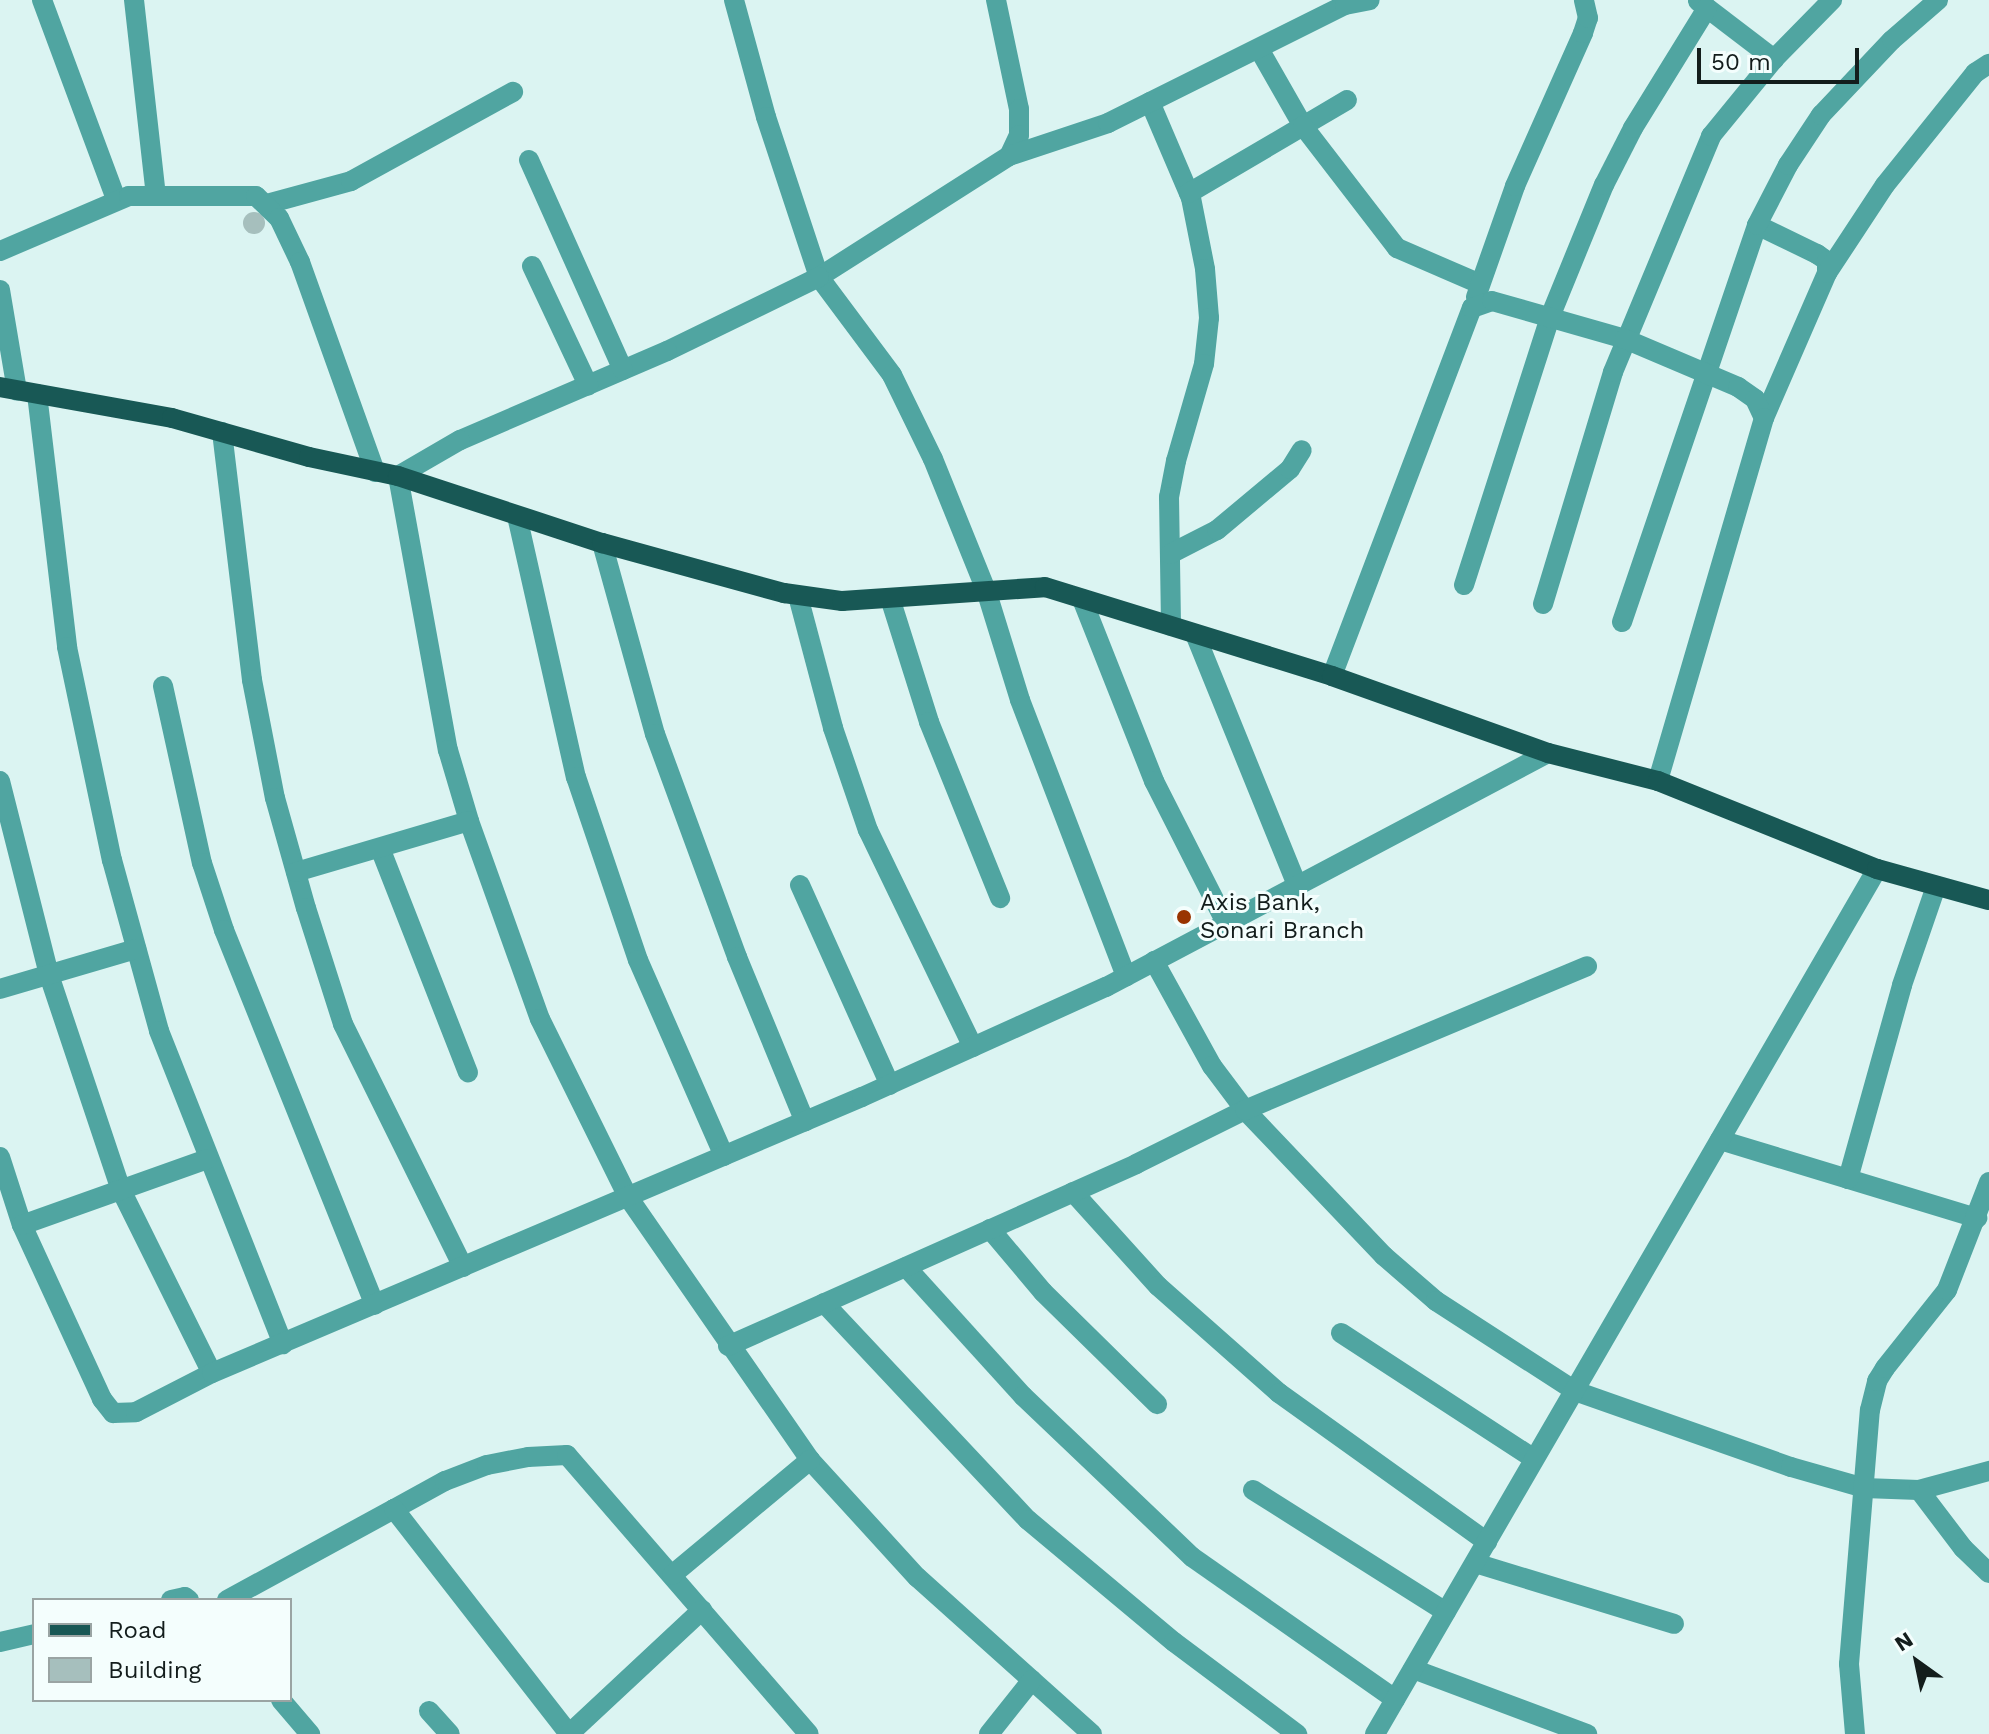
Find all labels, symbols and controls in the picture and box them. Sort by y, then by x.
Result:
scale bar [1701,32,1863,82]
text: 50 m [1711,48,1771,76]
place label: Axis Bank, Sonari Branch [1200,889,1364,945]
marker: Axis Bank, Sonari Branch [1175,908,1193,926]
legend [32,1598,292,1702]
text: Road [108,1616,167,1644]
north arrow [1877,1622,1957,1702]
text: N [1890,1627,1917,1656]
text: Building [108,1656,201,1684]

